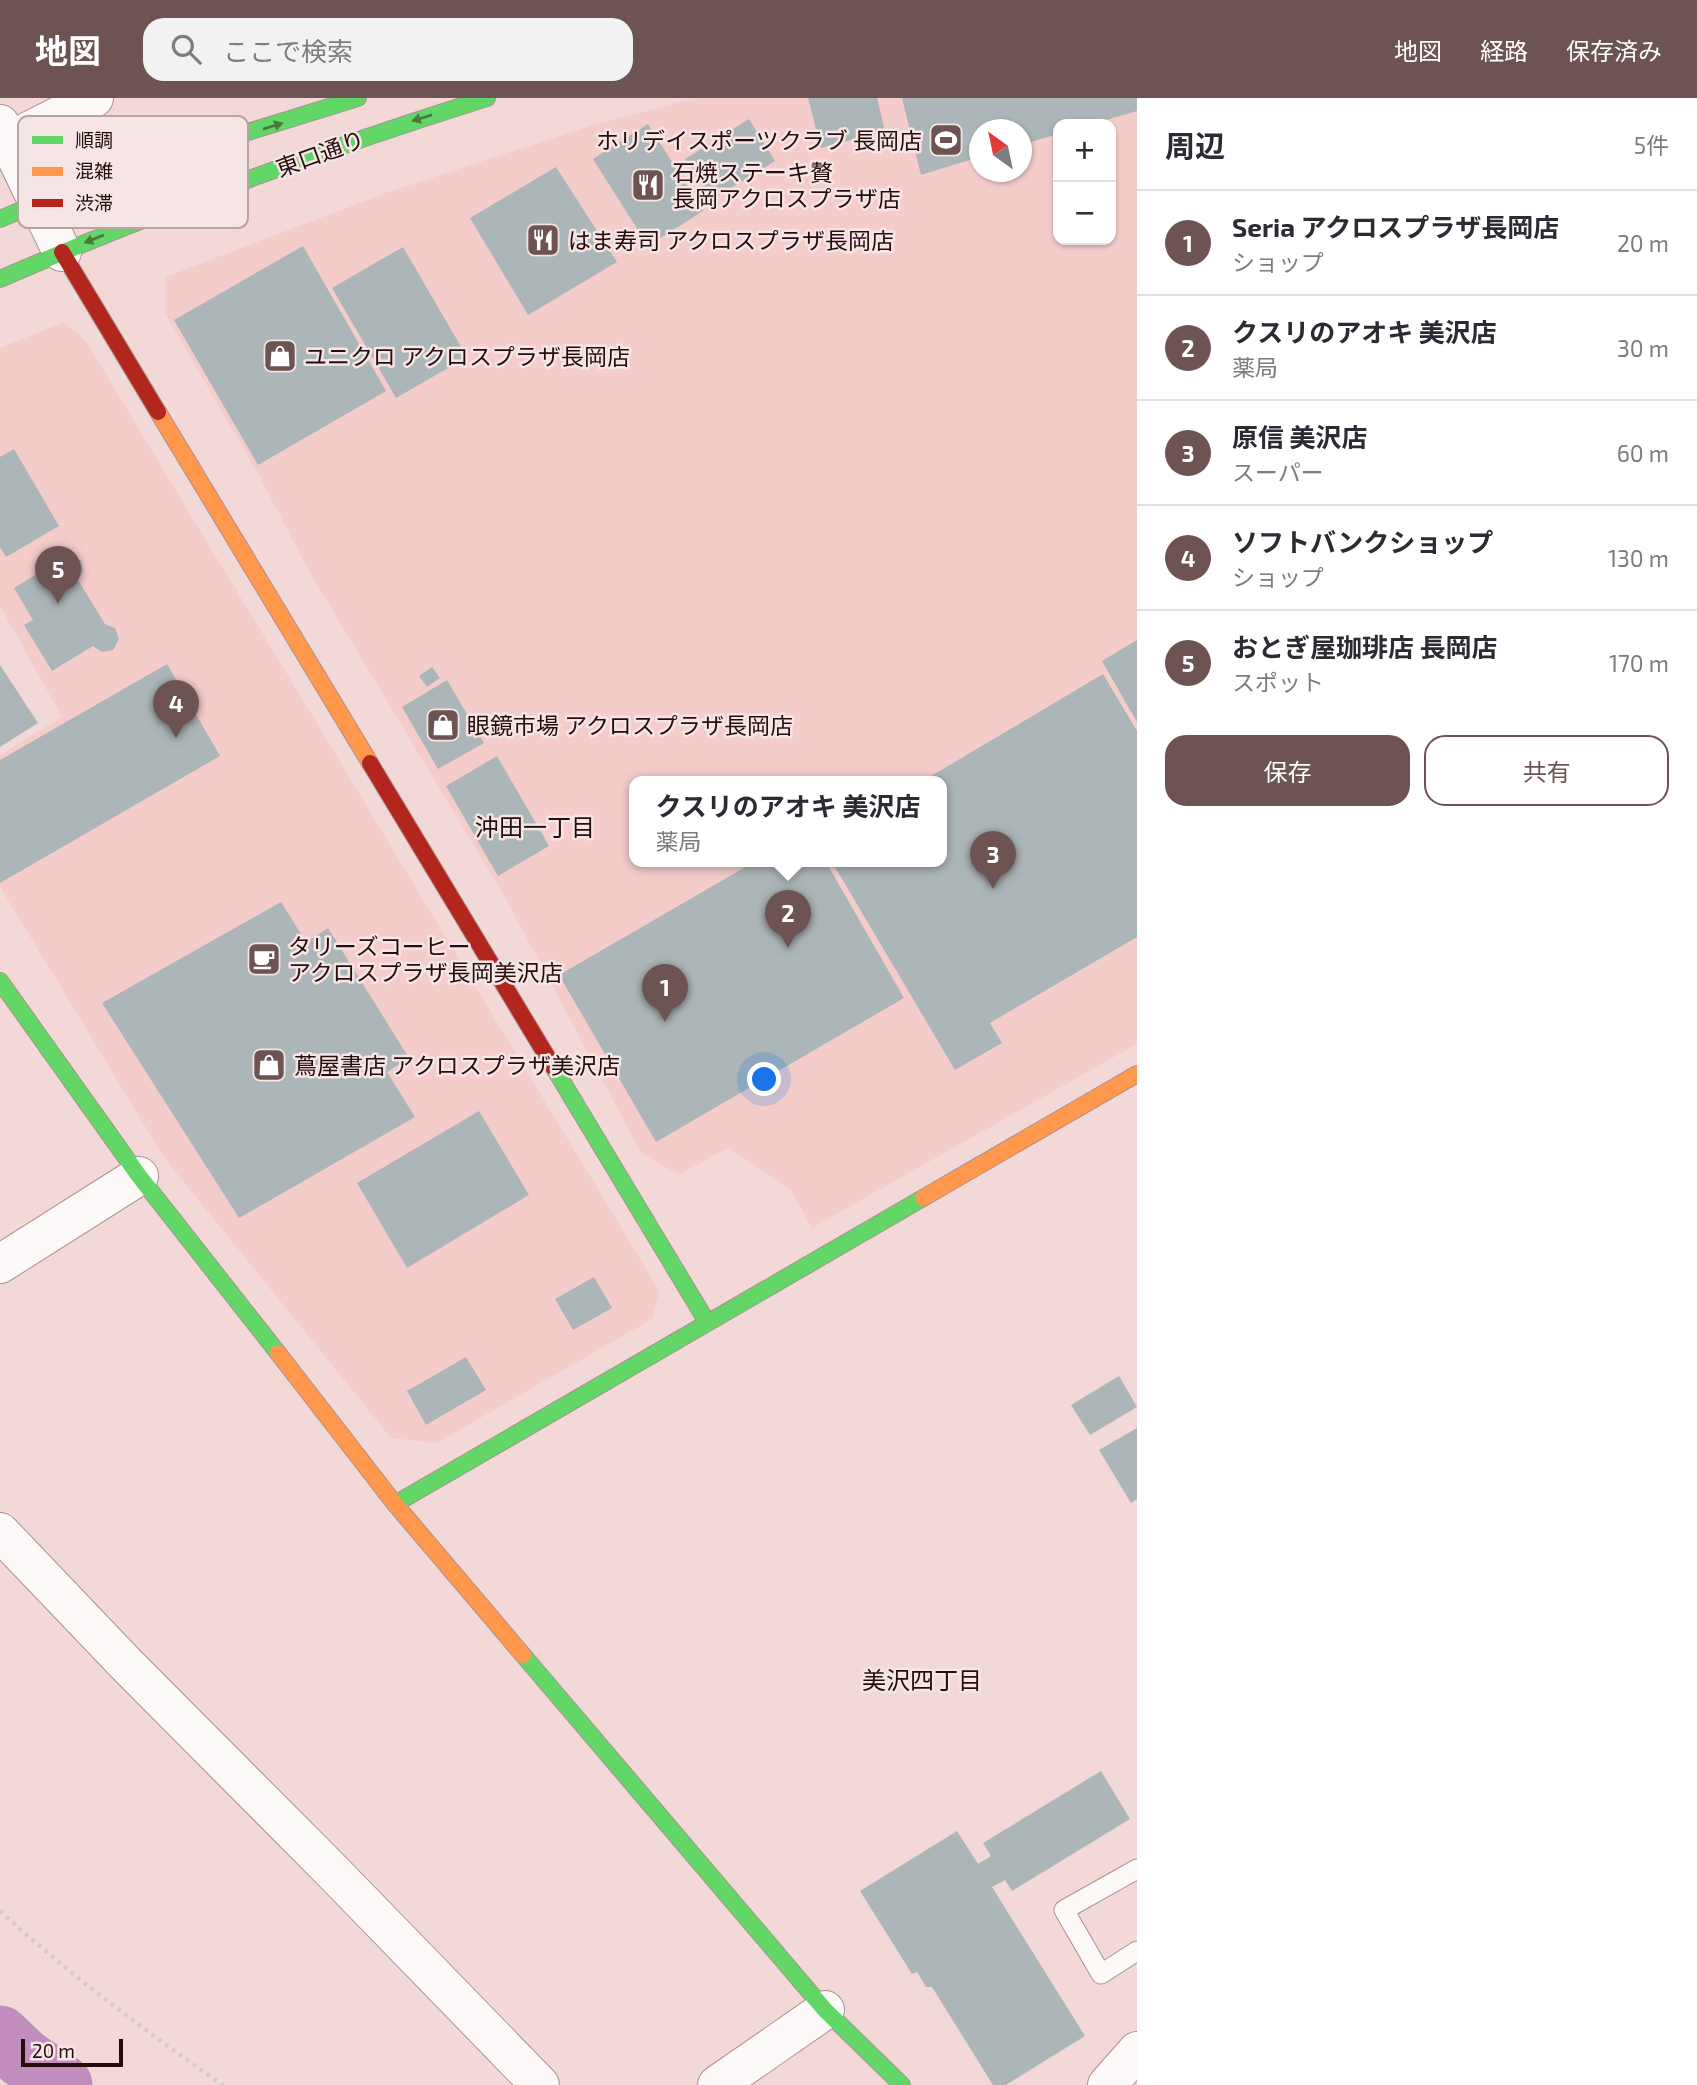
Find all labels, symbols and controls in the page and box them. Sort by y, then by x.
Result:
search box [143,18,633,81]
text: 地図 [35,30,101,70]
icon: search [167,30,205,68]
text: ここで検索 [223,35,353,66]
text: 地図 [1394,36,1442,65]
text: 経路 [1480,36,1528,65]
text: 保存済み [1566,36,1662,65]
one-way arrow [412,113,433,124]
legend [18,116,248,228]
north arrow [969,119,1032,182]
map controls [1053,119,1116,245]
button: + [1053,119,1116,182]
one-way arrow [263,120,284,130]
sports icon: ホリデイスポーツクラブ 長岡店 [927,121,965,159]
street label: 東口通り [272,124,368,182]
place label: ホリデイスポーツクラブ 長岡店 [596,126,922,154]
text: 周辺 [1165,127,1225,163]
text: 順調 [75,128,113,151]
text: 5件 [1634,131,1669,159]
place label: 石焼ステーキ贅 長岡アクロスプラザ店 [672,158,901,212]
text: 混雑 [75,159,113,182]
restaurant icon: 石焼ステーキ贅 長岡アクロスプラザ店 [629,166,667,204]
button: − [1053,182,1116,245]
text: 渋滞 [75,191,113,214]
text: Seria アクロスプラザ長岡店 [1232,211,1559,242]
restaurant icon: はま寿司 アクロスプラザ長岡店 [524,221,562,259]
place label: はま寿司 アクロスプラザ長岡店 [568,226,894,254]
text: 1 [1183,229,1193,257]
text: 20 m [1617,229,1669,257]
one-way arrow [83,233,104,244]
text: ショップ [1232,248,1324,276]
text: クスリのアオキ 美沢店 [1232,316,1497,347]
text: 2 [1181,334,1195,362]
text: 30 m [1617,334,1669,362]
shop icon: ユニクロ アクロスプラザ長岡店 [261,337,299,375]
place label: ユニクロ アクロスプラザ長岡店 [304,342,630,370]
text: 薬局 [1232,353,1278,381]
text: 原信 美沢店 [1232,421,1368,452]
text: 3 [1181,439,1195,467]
text: 60 m [1617,439,1669,467]
text: スーパー [1232,458,1324,486]
text: ソフトバンクショップ [1232,526,1493,557]
text: 4 [1181,544,1195,572]
text: 130 m [1608,544,1669,572]
pin: 5 [35,546,81,604]
text: ショップ [1232,563,1324,591]
text: おとぎ屋珈琲店 長岡店 [1232,631,1498,662]
text: 5 [1182,649,1194,677]
text: 170 m [1609,649,1669,677]
text: スポット [1232,668,1324,696]
pin: 4 [153,680,199,738]
shop icon: 眼鏡市場 アクロスプラザ長岡店 [424,706,462,744]
place label: 眼鏡市場 アクロスプラザ長岡店 [467,711,793,739]
button: 保存 [1165,735,1410,806]
button: 共有 [1424,735,1669,806]
popup [629,776,947,867]
text: クスリのアオキ 美沢店 [656,790,920,821]
district label: 沖田一丁目 [475,812,595,841]
text: 薬局 [656,827,702,855]
pin: 3 [970,831,1016,889]
pin: 2 [765,890,811,948]
place label: タリーズコーヒー アクロスプラザ長岡美沢店 [288,932,563,986]
cafe icon: タリーズコーヒー アクロスプラザ長岡美沢店 [245,940,283,978]
pin: 1 [642,964,688,1022]
shop icon: 蔦屋書店 アクロスプラザ美沢店 [250,1046,288,1084]
place label: 蔦屋書店 アクロスプラザ美沢店 [294,1051,620,1079]
your location [747,1062,781,1096]
district label: 美沢四丁目 [862,1665,982,1694]
scale bar [21,2036,122,2068]
text: 20 m [32,2039,75,2062]

